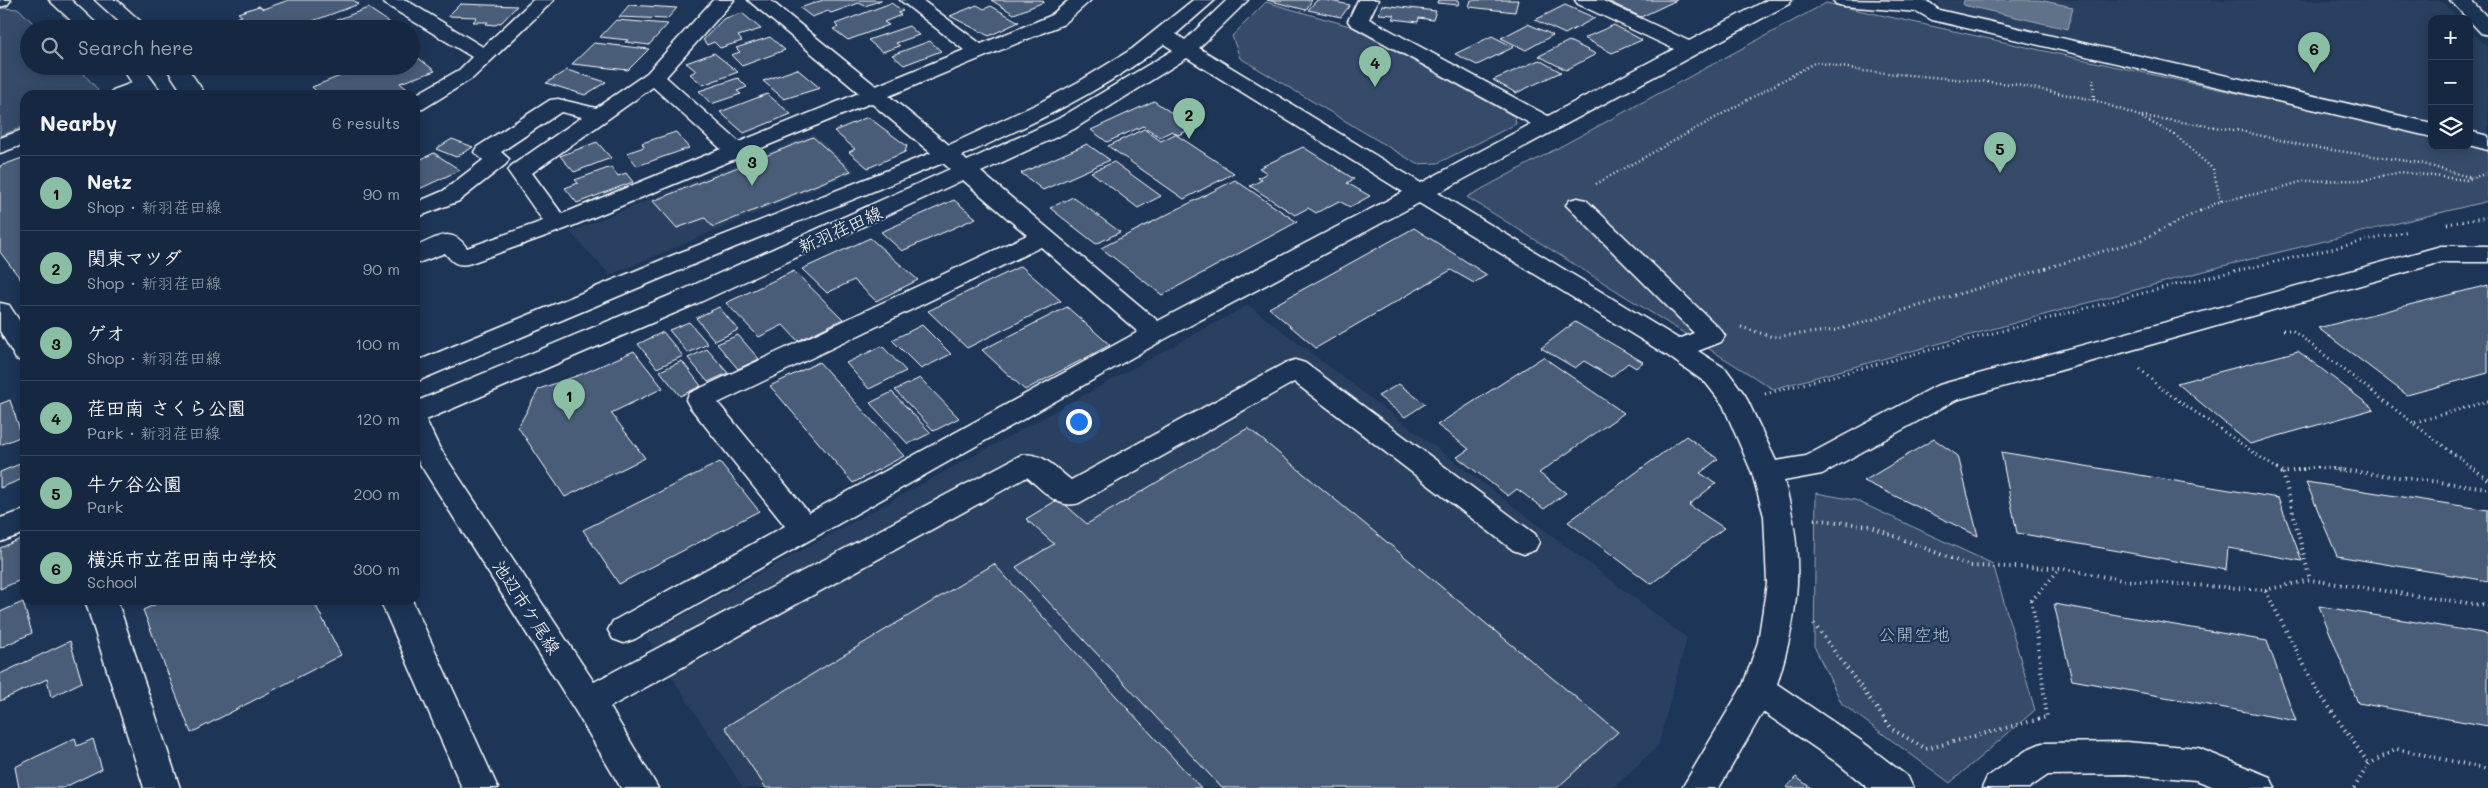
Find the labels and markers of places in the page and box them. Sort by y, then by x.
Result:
pin: 6 [2298,32,2330,73]
pin: 4 [1359,46,1391,87]
pin: 2 [1173,98,1205,139]
pin: 5 [1984,132,2016,173]
pin: 3 [736,145,768,186]
pin: 1 [553,379,585,420]

